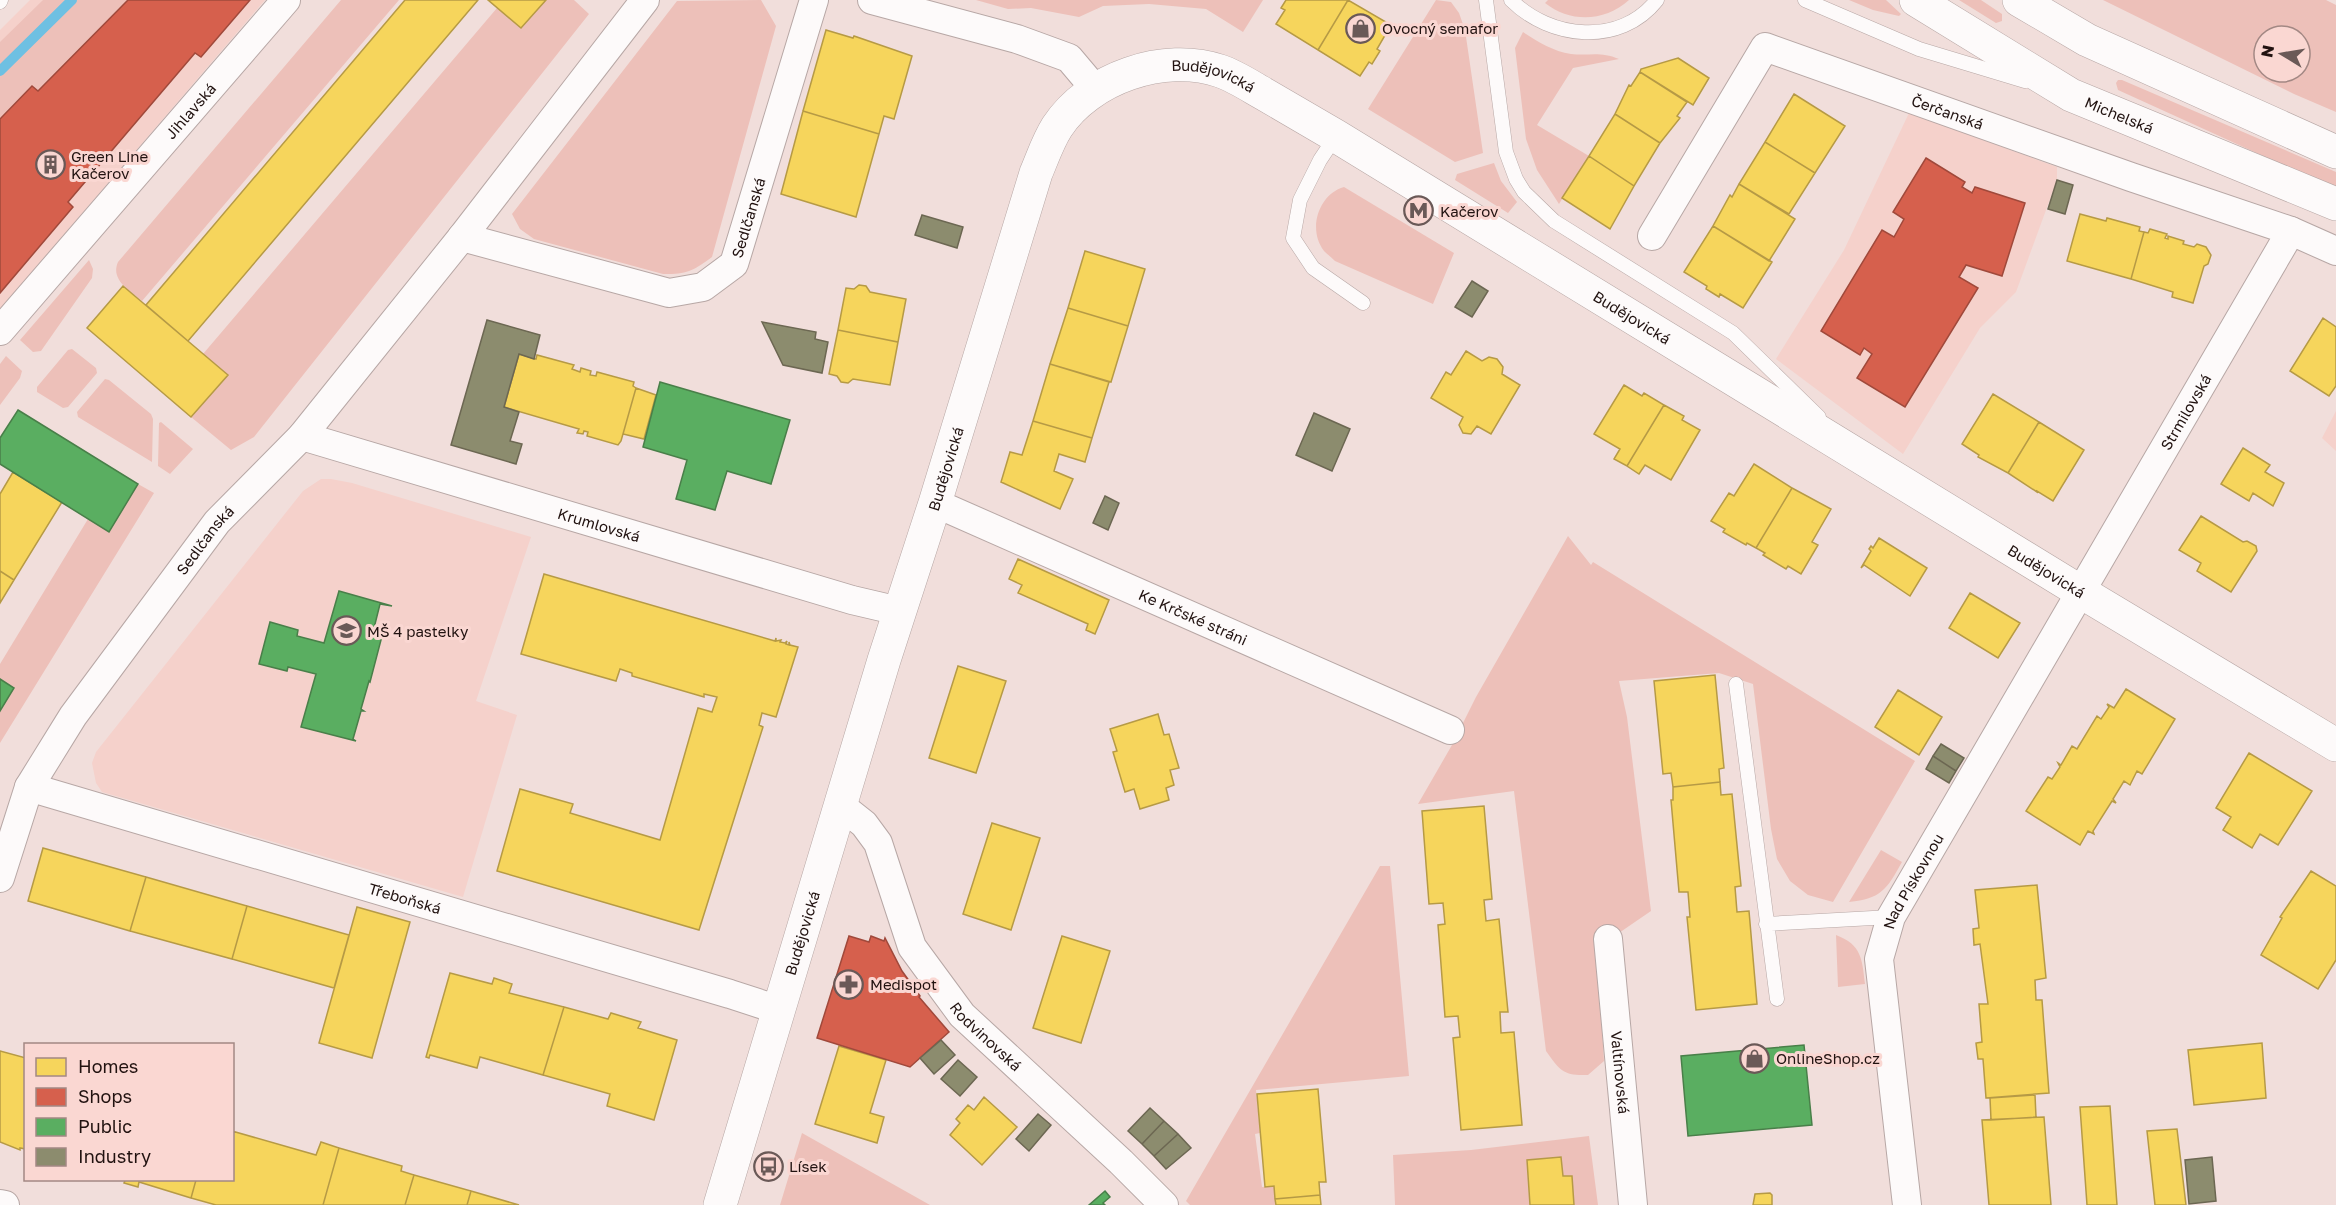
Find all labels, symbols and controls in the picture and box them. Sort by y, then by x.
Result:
shop icon: Ovocný semafor [1345,12,1377,44]
place label: Ovocný semafor [1382,19,1498,37]
north arrow [2252,24,2312,84]
text: N [2256,43,2278,59]
street label: Budějovická [1171,56,1258,96]
street label: Jihlavská [161,79,219,142]
street label: Čerčanská [1909,91,1986,133]
street label: Michelská [2082,93,2156,137]
place label: Green Line Kačerov [71,147,148,182]
building icon: Green Line Kačerov [34,149,66,181]
street label: Sedlčanská [727,175,769,260]
metro station icon: Kačerov [1403,195,1435,227]
place label: Kačerov [1440,202,1499,220]
street label: Budějovická [1590,287,1674,348]
street label: Strmilovská [2156,371,2215,453]
street label: Budějovická [924,424,967,513]
street label: Sedlčanská [172,502,237,578]
street label: Krumlovská [556,504,642,545]
street label: Budějovická [2005,541,2089,601]
street label: Ke Krčské stráni [1136,585,1250,649]
school or university icon: MŠ 4 pastelky [330,615,362,647]
place label: MŠ 4 pastelky [367,622,469,640]
street label: Nad Pískovnou [1879,830,1947,931]
street label: Třeboňská [367,879,443,917]
street label: Budějovická [781,889,823,977]
pharmacy icon: Medispot [833,968,865,1000]
place label: Medispot [870,975,937,993]
street label: Rodvinovská [946,998,1025,1074]
street label: Valtínovská [1608,1030,1633,1115]
shop icon: OnlineShop.cz [1739,1042,1771,1074]
legend [24,1043,234,1181]
place label: OnlineShop.cz [1776,1049,1880,1067]
text: Homes [78,1055,138,1077]
text: Shops [78,1085,132,1107]
text: Public [78,1115,132,1137]
text: Industry [78,1145,151,1167]
bus stop icon: Lísek [752,1150,784,1182]
place label: Lísek [789,1157,827,1175]

